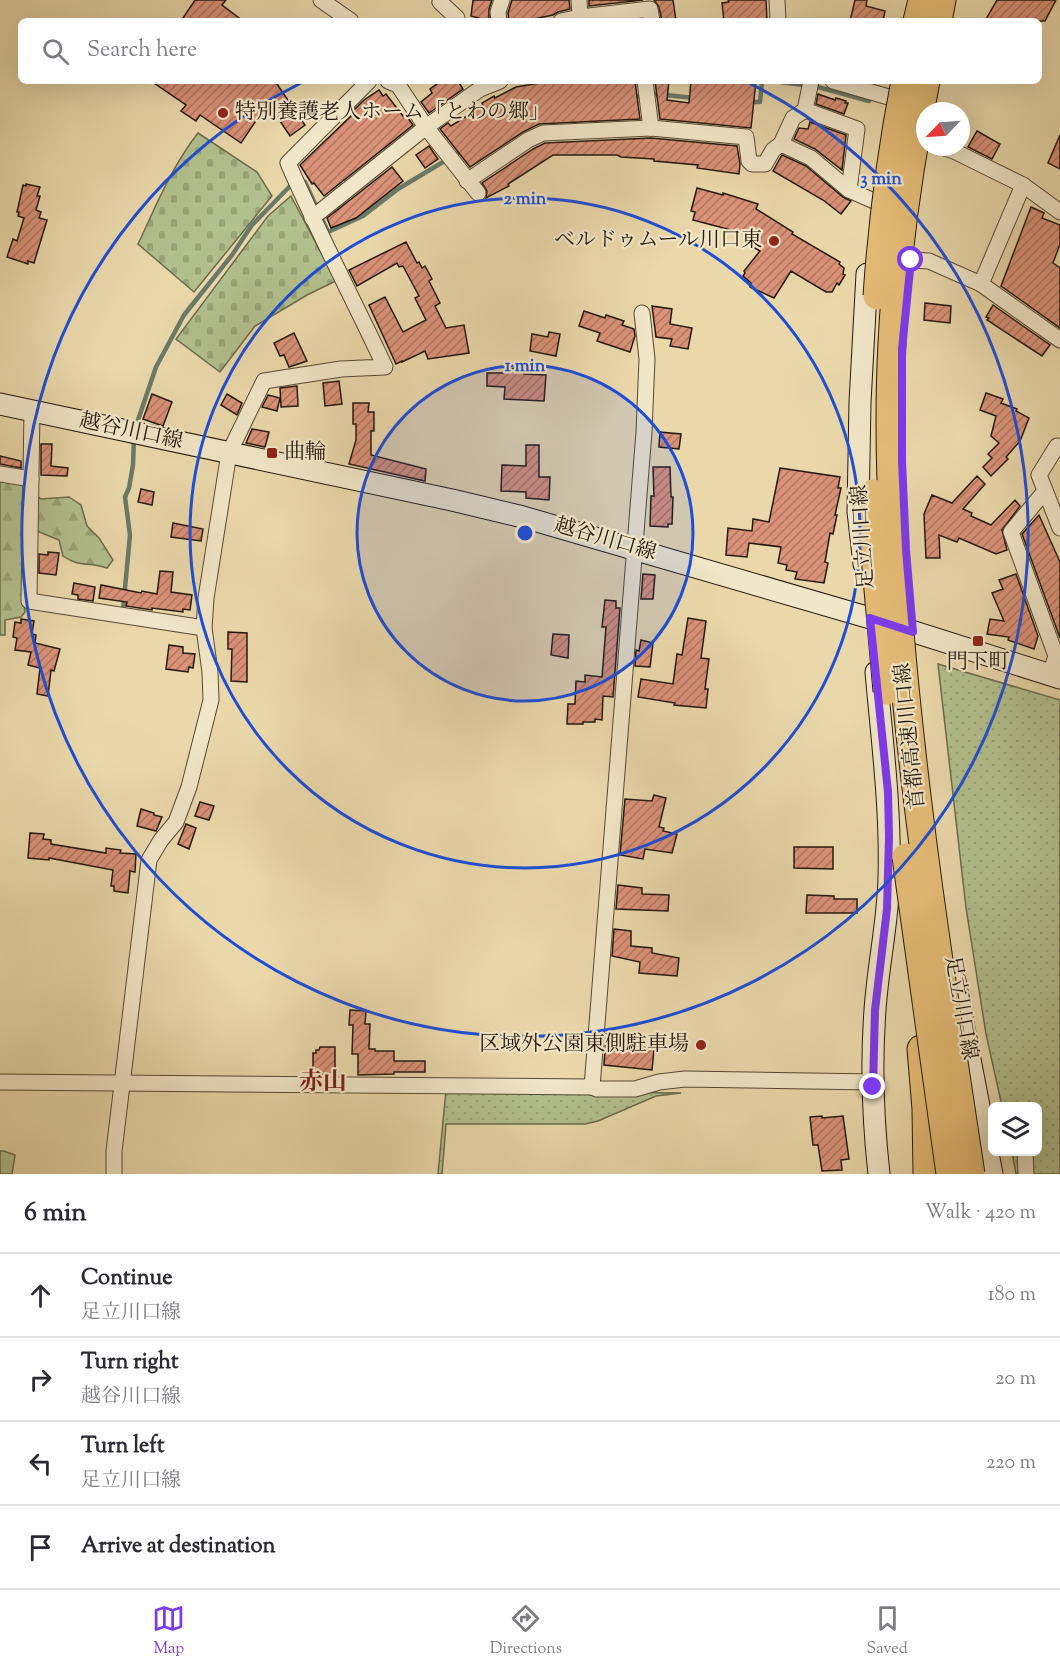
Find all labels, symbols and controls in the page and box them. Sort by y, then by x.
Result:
search box [18,18,1042,84]
icon: search [39,35,72,68]
text: Search here [87,35,197,67]
place label: 特別養護老人ホーム「とわの郷」 [235,98,550,128]
north arrow [916,102,970,156]
marker: 特別養護老人ホーム「とわの郷」 [216,106,230,120]
text: 3 min [860,167,902,193]
text: 2 min [504,187,547,213]
place label: ベルドゥムール川口東 [554,226,762,256]
marker: ベルドゥムール川口東 [767,234,781,248]
route start [897,246,923,272]
text: 1 min [505,354,546,380]
street label: 越谷川口線 [77,406,185,458]
place label: 曲輪 [284,438,326,468]
marker: 曲輪 [265,446,279,460]
street label: 足立川口線 [845,484,883,590]
street label: 越谷川口線 [550,511,660,569]
centre of rings [515,523,535,543]
marker: 門下町 [971,634,985,648]
place label: 門下町 [947,648,1010,678]
street label: 首都高速川口線 [888,661,934,811]
street label: 足立川口線 [936,954,984,1062]
place label: 区域外公園東側駐車場 [479,1030,689,1060]
marker: 区域外公園東側駐車場 [694,1038,708,1052]
district label: 赤山 [299,1066,347,1100]
route end [859,1073,885,1099]
map controls [988,1102,1042,1156]
button: layers [988,1102,1042,1156]
text: 6 min [24,1195,87,1232]
text: Walk · 420 m [925,1199,1036,1228]
text: Continue [81,1263,172,1295]
icon: ahead [24,1279,57,1312]
text: 180 m [988,1281,1036,1310]
text: 足立川口線 [81,1299,181,1328]
text: Turn right [81,1347,178,1379]
icon: right [24,1363,57,1396]
text: 20 m [995,1365,1036,1394]
text: 越谷川口線 [81,1383,181,1412]
text: Turn left [81,1431,164,1463]
icon: left [24,1447,57,1480]
text: 220 m [986,1449,1036,1478]
text: 足立川口線 [81,1467,181,1496]
icon: arrive [24,1531,57,1564]
text: Arrive at destination [81,1531,276,1563]
tab: Map [152,1602,185,1661]
tab: Directions [490,1602,562,1661]
tab: Saved [867,1602,908,1661]

